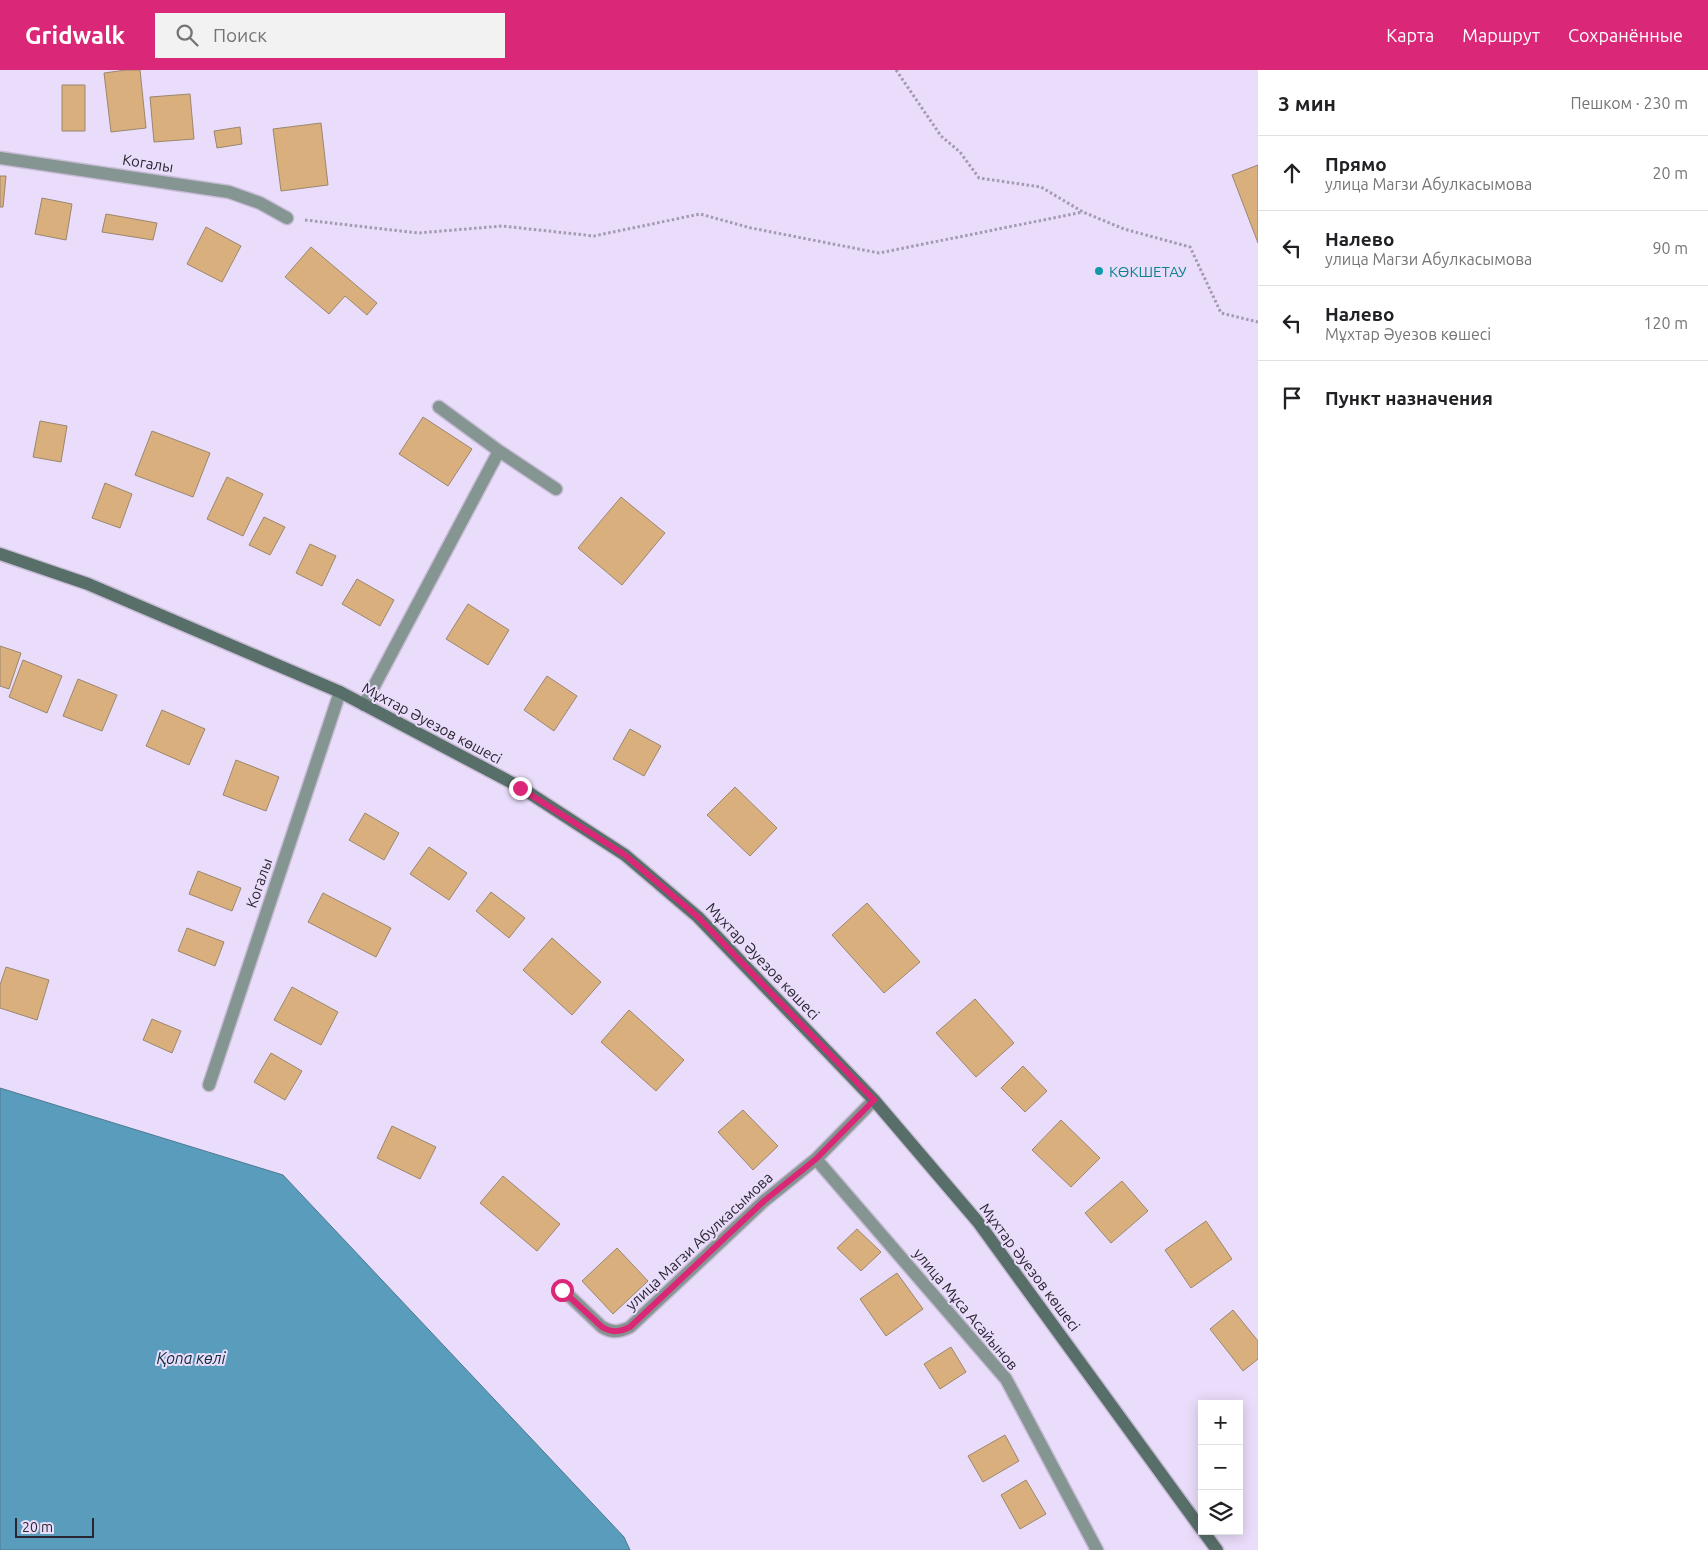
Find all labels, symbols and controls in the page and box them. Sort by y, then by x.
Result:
search box [155,13,505,58]
icon: search [173,21,201,49]
text: Gridwalk [25,22,125,49]
text: Поиск [213,24,267,46]
text: Карта [1386,25,1434,45]
text: Маршрут [1462,25,1540,45]
text: Сохранённые [1568,25,1683,45]
text: 3 мин [1278,91,1336,115]
text: Пешком · 230 m [1570,94,1688,112]
street label: Когалы [121,151,175,175]
text: Прямо [1325,153,1387,175]
icon: ahead [1278,159,1306,187]
text: 20 m [1652,164,1688,182]
text: улица Магзи Абулкасымова [1325,175,1532,193]
text: Налево [1325,228,1394,250]
icon: left [1278,234,1306,262]
text: 90 m [1652,239,1688,257]
text: улица Магзи Абулкасымова [1325,250,1532,268]
place label: КӨКШЕТАУ [1109,263,1187,280]
marker: КӨКШЕТАУ [1093,265,1105,277]
text: Налево [1325,303,1394,325]
icon: left [1278,309,1306,337]
text: 120 m [1643,314,1688,332]
text: Мұхтар Әуезов көшесі [1325,325,1491,343]
icon: arrive [1278,384,1306,412]
text: Пункт назначения [1325,387,1493,409]
street label: Мұхтар Әуезов көшесі [359,679,505,767]
route end [509,777,532,800]
street label: Когалы [243,856,275,910]
street label: Мұхтар Әуезов көшесі [703,899,823,1023]
street label: улица Магзи Абулкасымова [622,1169,776,1313]
street label: Мұхтар Әуезов көшесі [976,1200,1084,1334]
street label: улица Мұса Асайынов [910,1245,1022,1373]
route start [551,1279,574,1302]
water label: Қопа көлі [157,1349,226,1367]
map controls [1198,1400,1243,1535]
button: + [1198,1400,1243,1445]
button: − [1198,1445,1243,1490]
button: layers [1198,1490,1243,1535]
scale bar [15,1515,94,1538]
text: 20 m [22,1519,53,1535]

